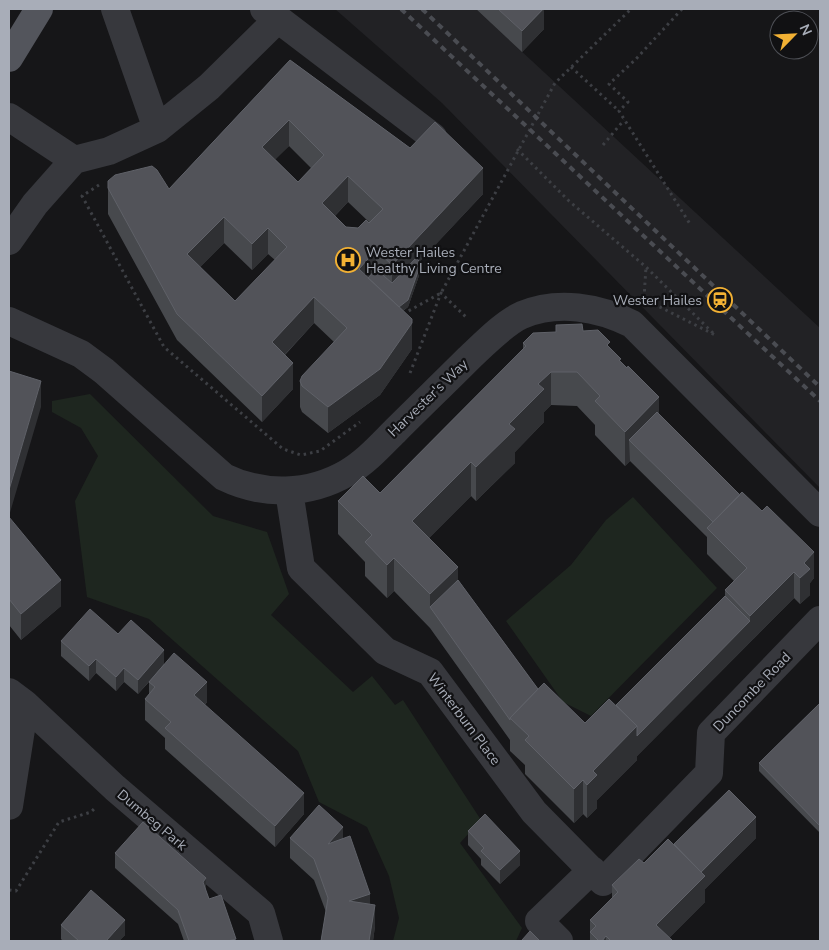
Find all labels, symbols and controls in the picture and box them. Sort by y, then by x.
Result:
north arrow [769,10,819,60]
text: N [795,21,816,39]
place label: Wester Hailes Healthy Living Centre [366,243,502,278]
hospital icon: Wester Hailes Healthy Living Centre [335,247,361,273]
station icon: Wester Hailes [707,287,733,313]
place label: Wester Hailes [613,291,702,310]
street label: Harvester's Way [384,354,473,441]
street label: Duncombe Road [709,648,795,736]
street label: Winterburn Place [423,669,505,769]
street label: Dumbeg Park [113,785,192,855]

